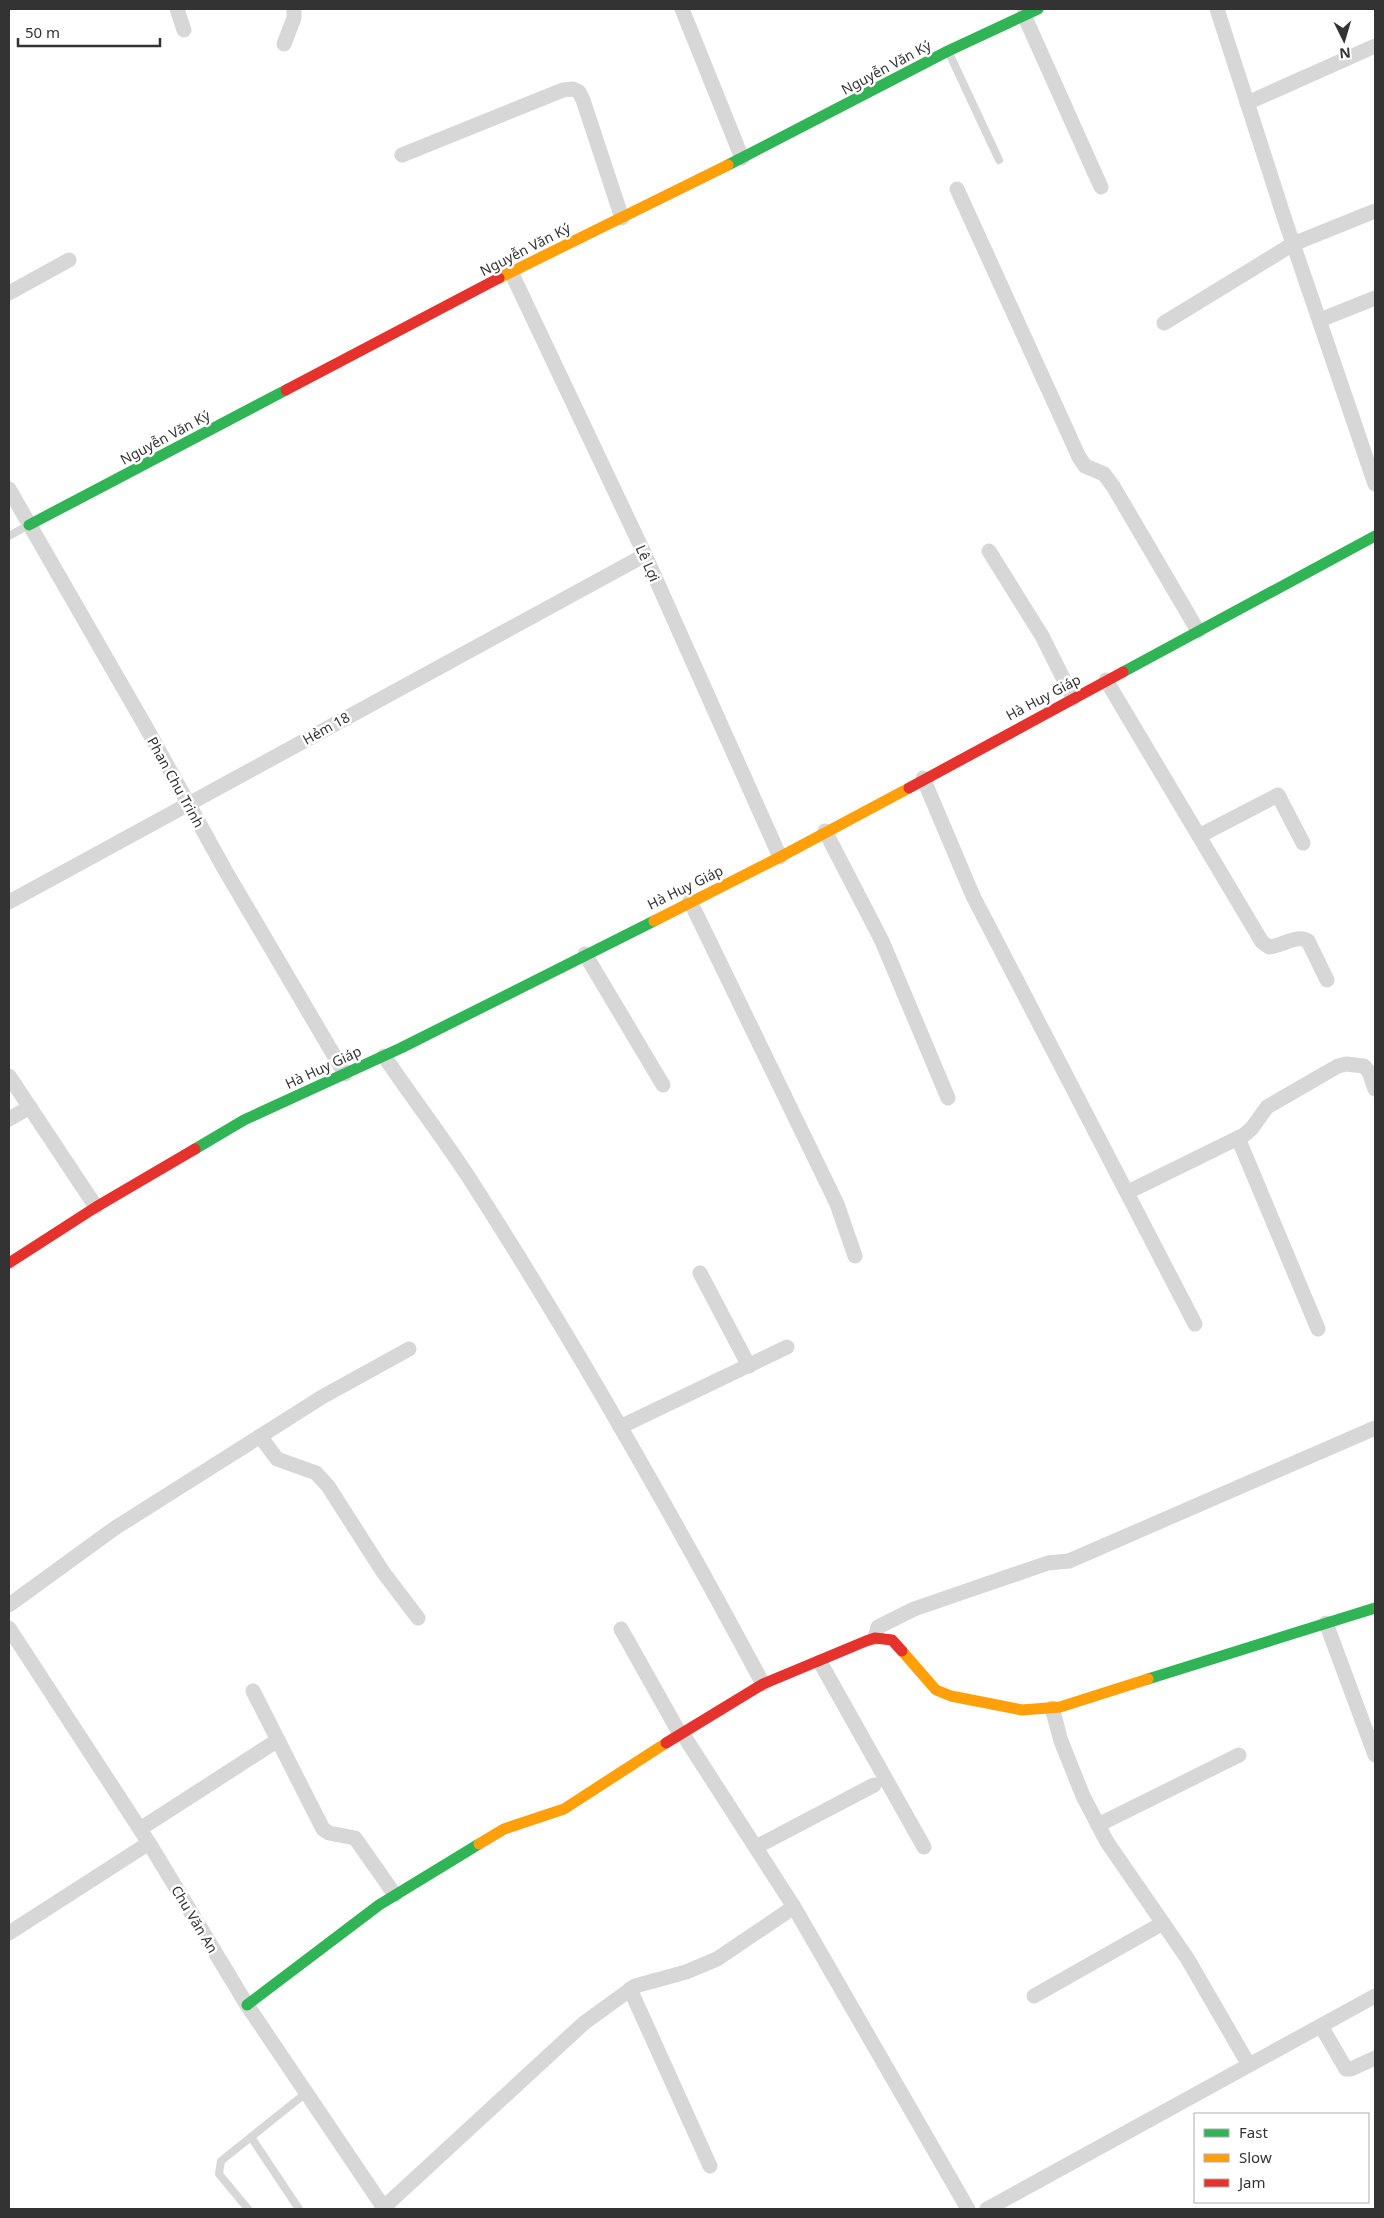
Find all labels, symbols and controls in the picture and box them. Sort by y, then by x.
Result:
scale bar [18,15,160,47]
north arrow [1319,15,1369,65]
text: 50 m [25,22,60,42]
street label: Nguyễn Văn Ký [838,35,935,99]
text: N [1339,43,1352,63]
street label: Nguyễn Văn Ký [476,218,574,280]
street label: Nguyễn Văn Ký [117,405,214,469]
street label: Lê Lợi [632,542,664,584]
street label: Hà Huy Giáp [1002,669,1084,725]
street label: Hẻm 18 [299,707,353,749]
street label: Phan Chu Trinh [143,733,209,831]
street label: Hà Huy Giáp [644,860,726,914]
street label: Hà Huy Giáp [282,1041,364,1093]
street label: Chu Văn An [167,1882,223,1956]
legend [1194,2113,1369,2203]
text: Fast [1239,2122,1268,2142]
text: Slow [1239,2147,1272,2167]
text: Jam [1237,2172,1266,2192]

